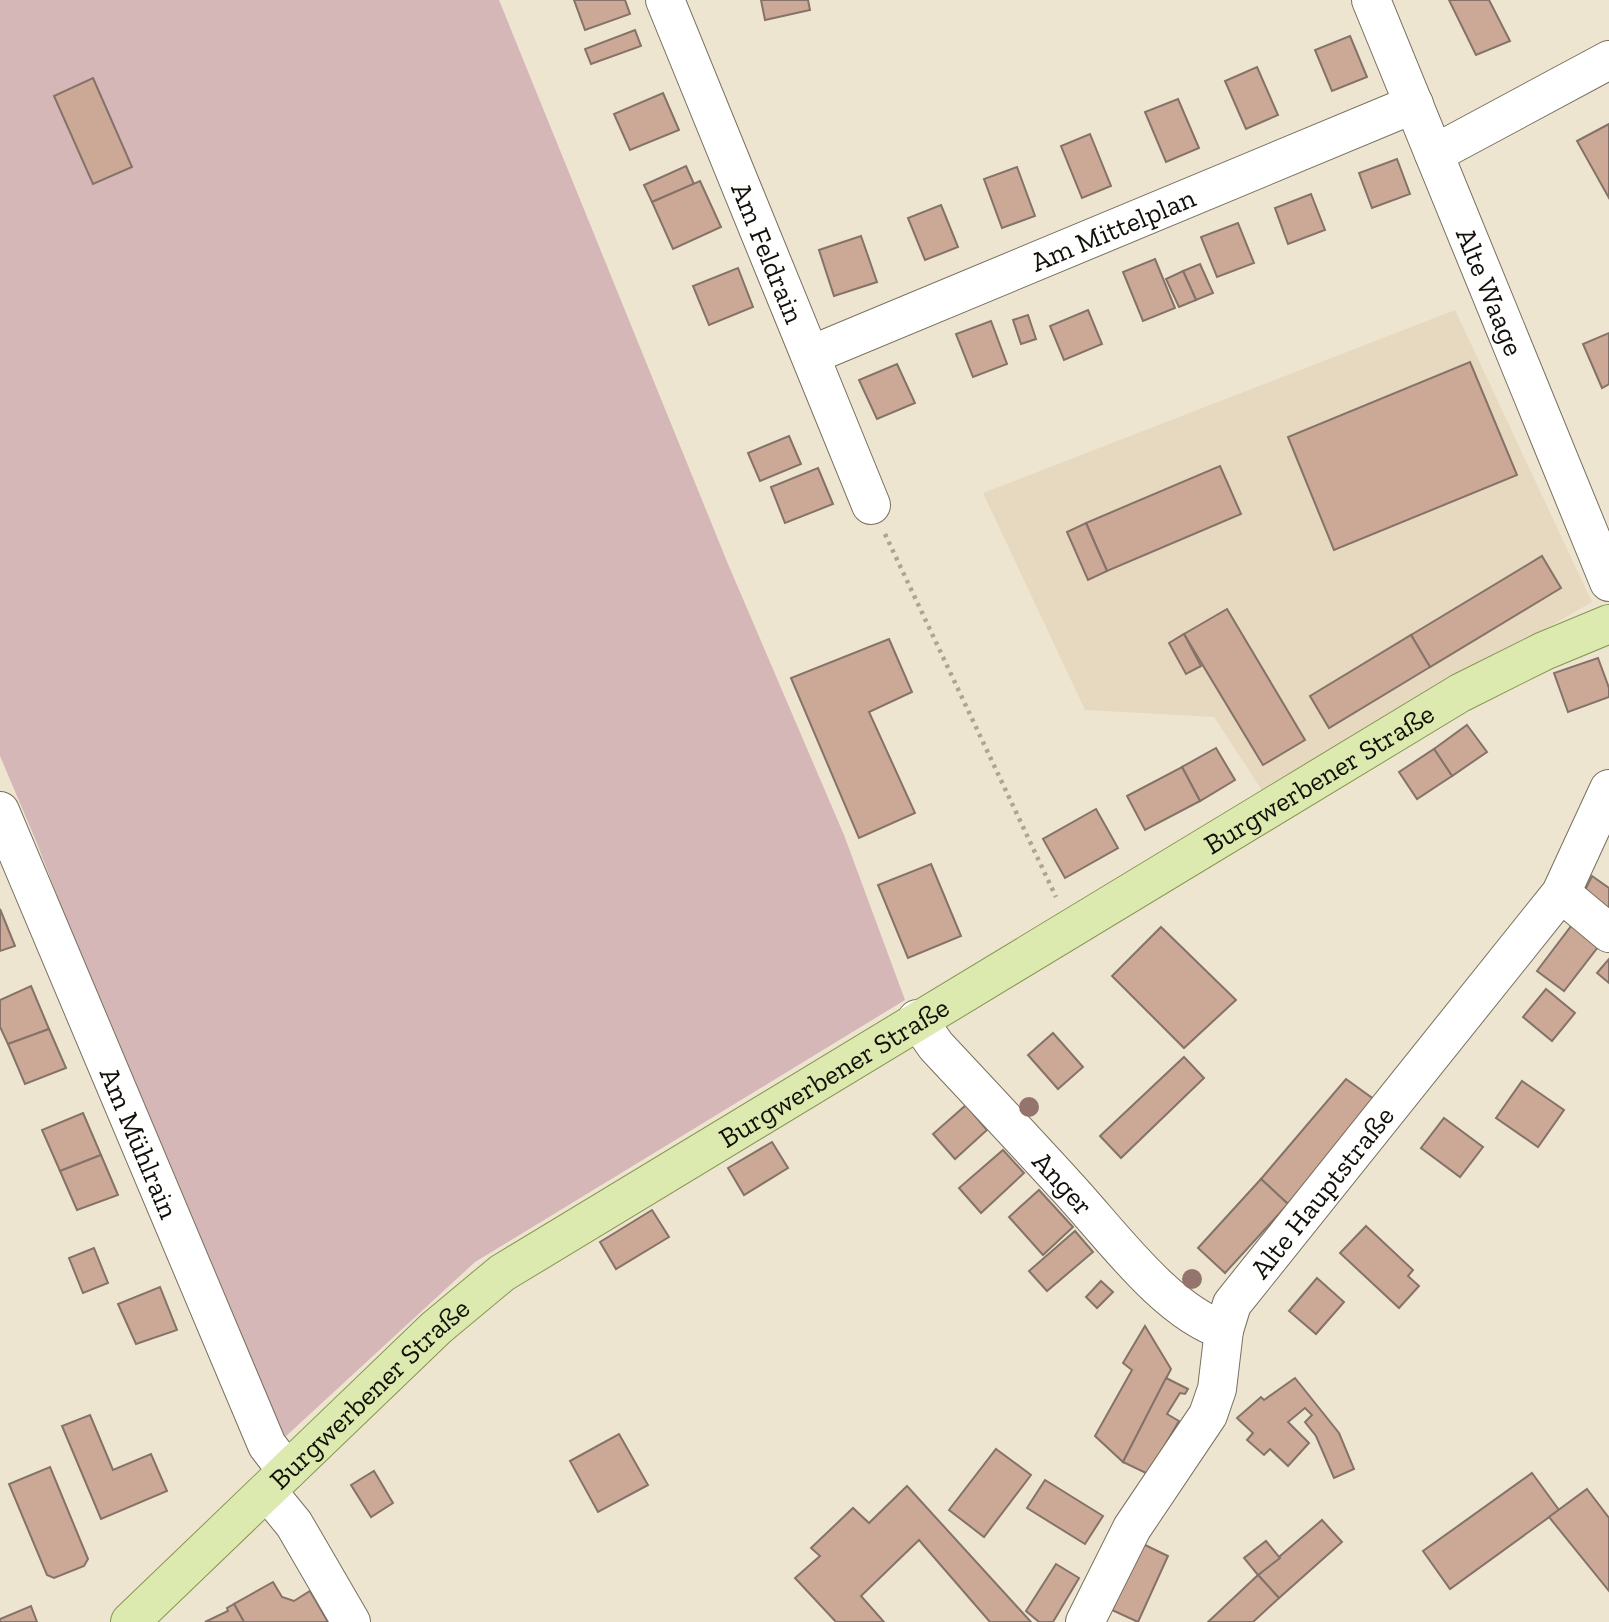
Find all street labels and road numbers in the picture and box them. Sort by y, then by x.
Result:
street label: Am Feldrain [725,178,812,328]
street label: Am Mittelplan [1026,180,1200,278]
street label: Alte Waage [1449,223,1531,360]
street label: Burgwerbener Straße [1198,696,1440,861]
street label: Burgwerbener Straße [713,990,955,1154]
street label: Am Mühlrain [93,1062,186,1223]
street label: Alte Hauptstraße [1243,1099,1400,1285]
street label: Anger [1026,1144,1101,1222]
street label: Burgwerbener Straße [262,1291,476,1496]

